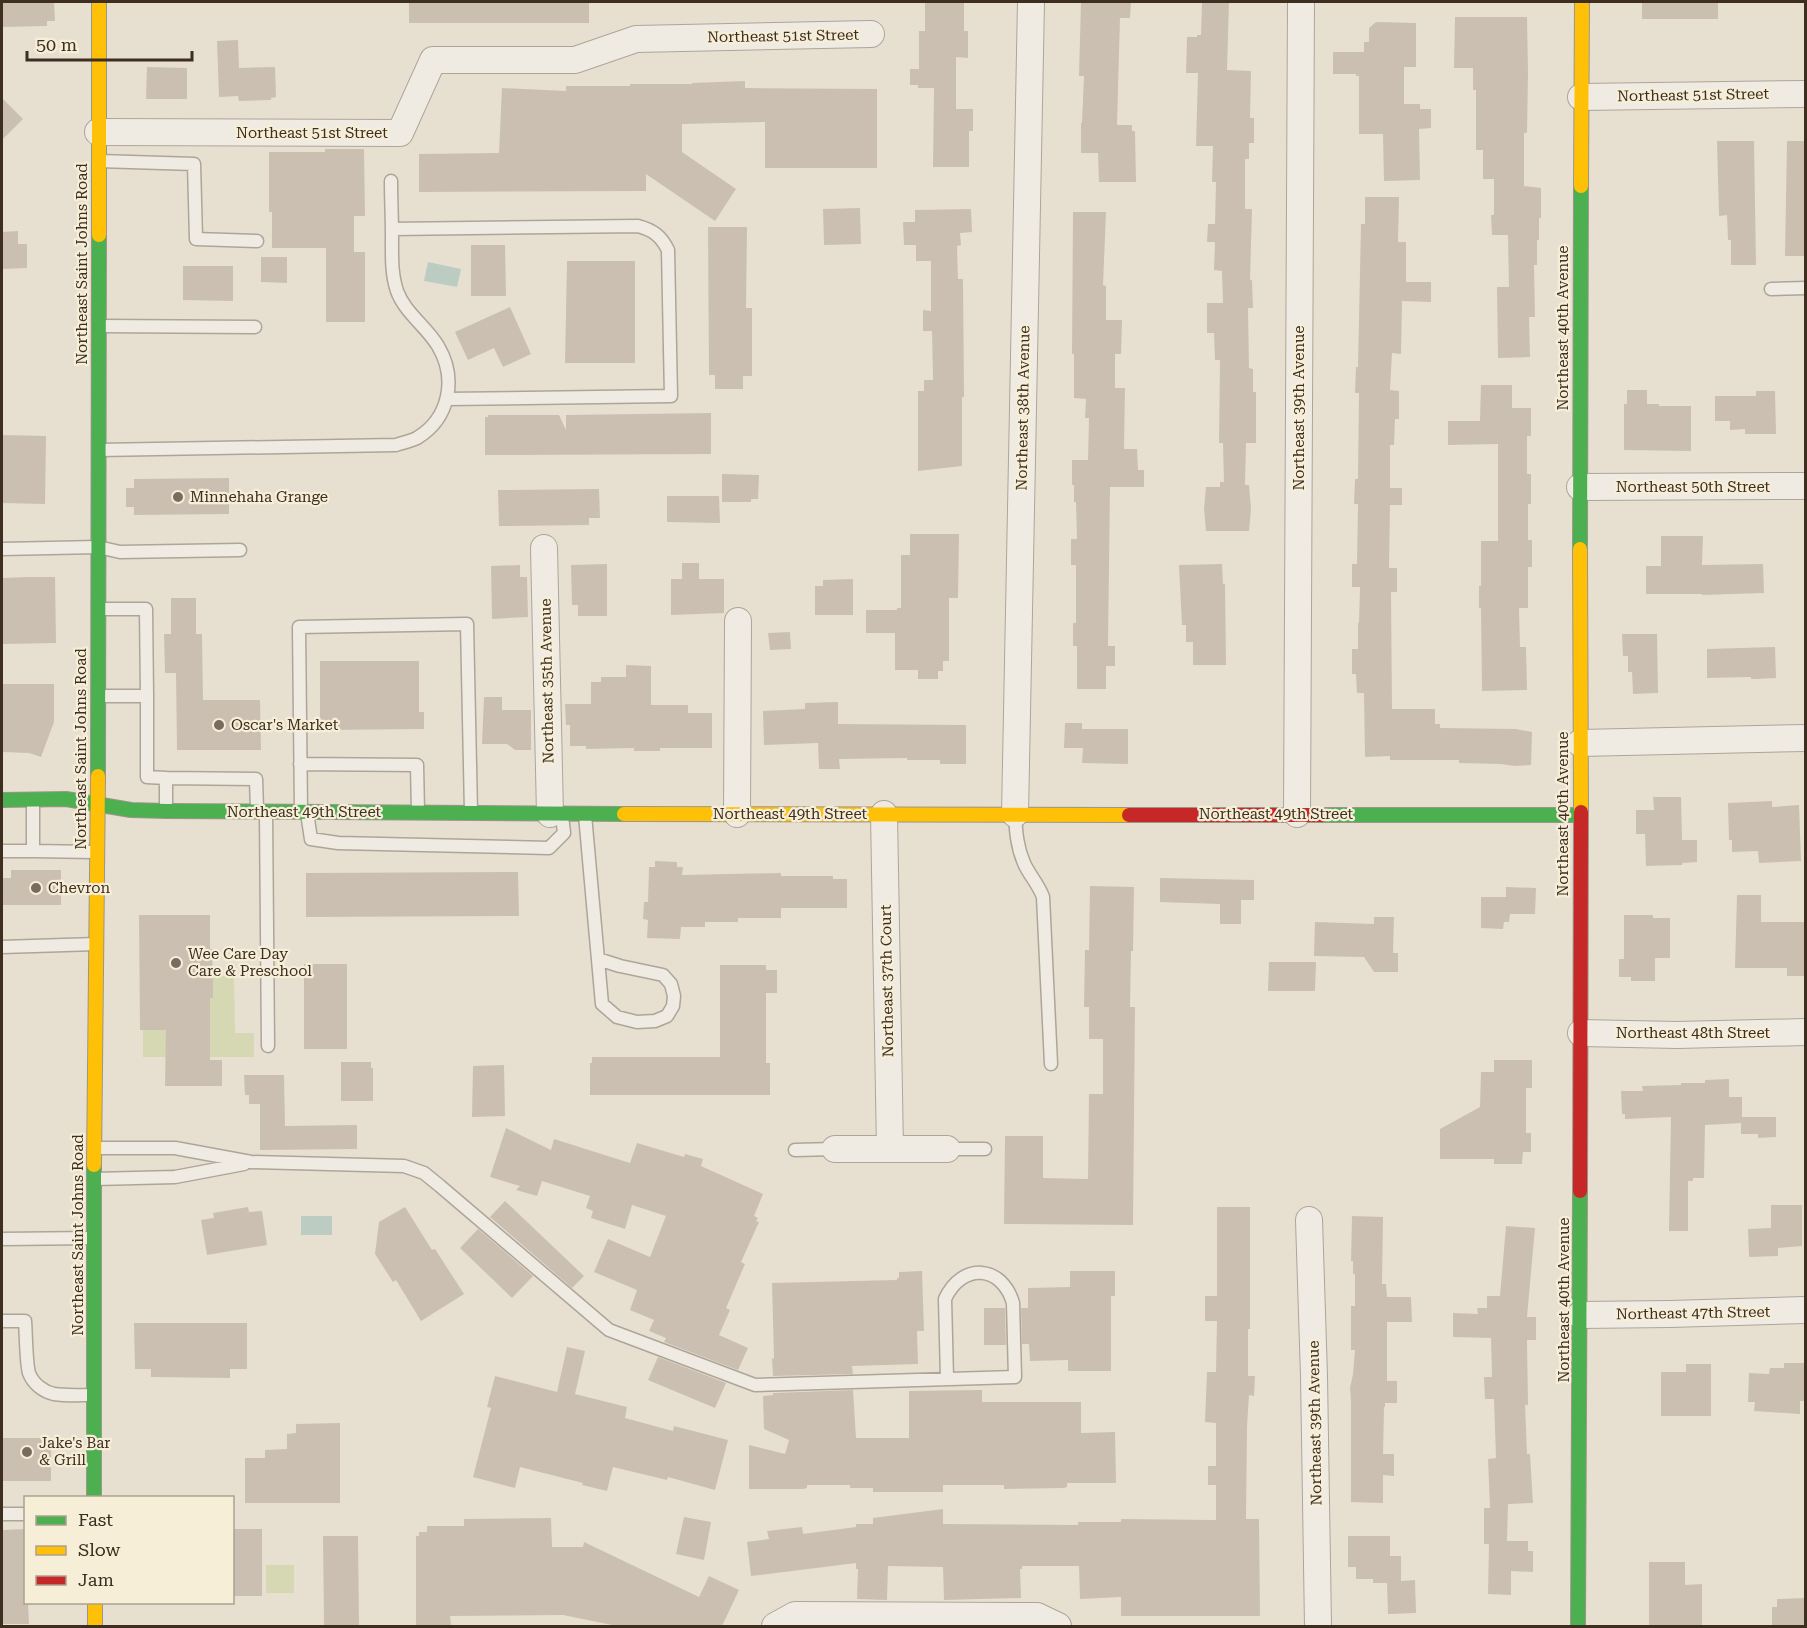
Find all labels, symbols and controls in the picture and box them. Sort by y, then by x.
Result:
scale bar [27,24,192,62]
street label: Northeast 51st Street [707,26,859,46]
text: 50 m [36,34,77,55]
street label: Northeast 51st Street [1617,85,1769,105]
street label: Northeast 51st Street [236,124,388,142]
street label: Northeast Saint Johns Road [73,163,91,365]
street label: Northeast 40th Avenue [1554,245,1572,411]
street label: Northeast 38th Avenue [1013,325,1033,491]
street label: Northeast 39th Avenue [1290,325,1308,491]
street label: Northeast 50th Street [1616,478,1771,496]
place label: Minnehaha Grange [190,488,328,506]
marker: Minnehaha Grange [171,490,185,504]
street label: Northeast 35th Avenue [537,598,557,764]
street label: Northeast Saint Johns Road [72,648,90,850]
place label: Oscar's Market [231,716,339,734]
marker: Oscar's Market [212,718,226,732]
street label: Northeast 40th Avenue [1554,731,1572,897]
street label: Northeast 49th Street [227,803,382,821]
street label: Northeast 49th Street [713,805,868,823]
street label: Northeast 49th Street [1199,805,1354,823]
place label: Chevron [48,879,110,897]
marker: Chevron [29,881,43,895]
street label: Northeast 37th Court [877,904,897,1058]
place label: Wee Care Day Care & Preschool [188,945,312,980]
marker: Wee Care Day Care & Preschool [169,956,183,970]
street label: Northeast 48th Street [1616,1024,1771,1042]
street label: Northeast Saint Johns Road [69,1134,87,1336]
street label: Northeast 40th Avenue [1555,1217,1573,1383]
street label: Northeast 47th Street [1616,1303,1771,1323]
street label: Northeast 39th Avenue [1305,1340,1325,1506]
place label: Jake's Bar & Grill [39,1434,110,1469]
marker: Jake's Bar & Grill [20,1445,34,1459]
legend [24,1496,234,1604]
text: Fast [78,1509,113,1530]
text: Slow [78,1539,120,1560]
text: Jam [78,1569,114,1590]

